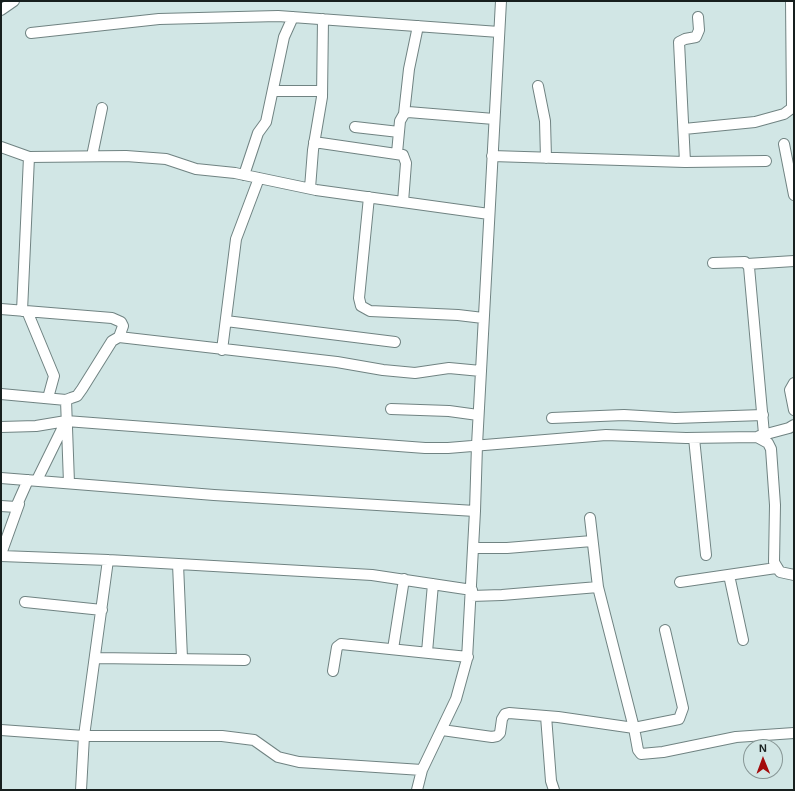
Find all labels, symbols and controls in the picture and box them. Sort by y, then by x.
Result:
north arrow [743,739,783,779]
text: N [759,742,767,754]

